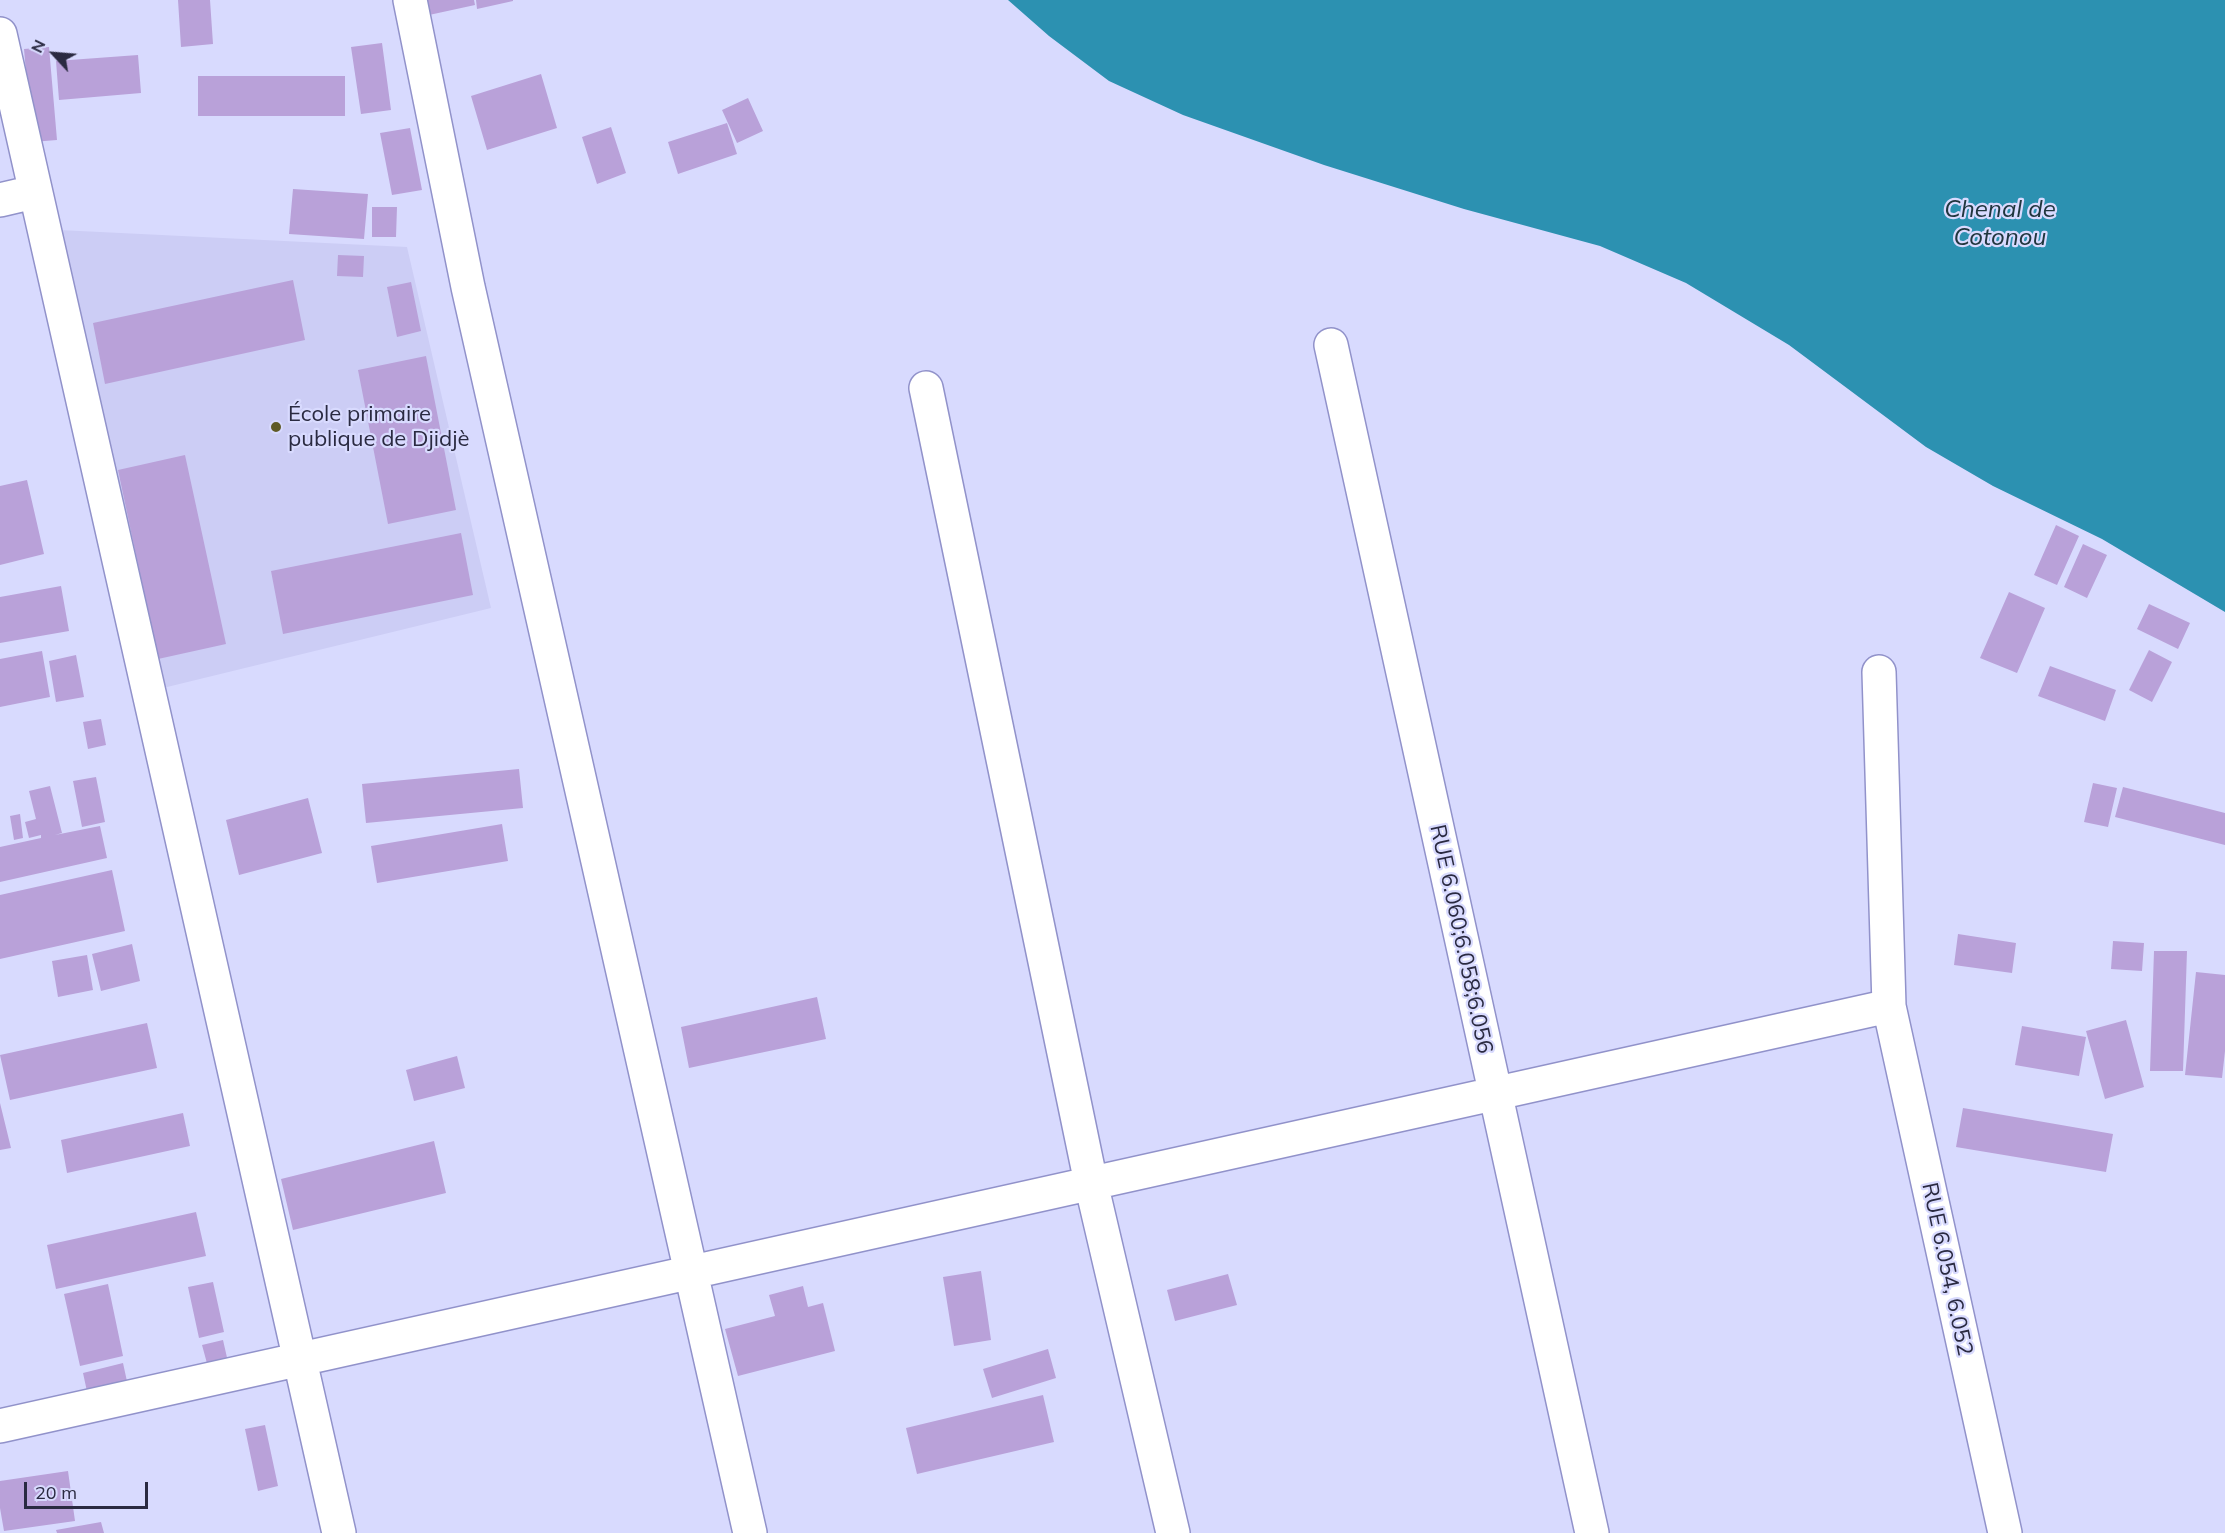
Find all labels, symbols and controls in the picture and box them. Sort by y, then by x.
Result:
north arrow [24,24,84,84]
text: N [26,36,49,56]
water label: Chenal de Cotonou [1944,196,2056,252]
place label: École primaire publique de Djidjè [288,401,469,452]
marker: École primaire publique de Djidjè [269,420,283,434]
street label: RUE 6.060;6.058;6.056 [1424,822,1498,1056]
street label: RUE 6.054, 6.052 [1916,1180,1978,1358]
scale bar [27,1470,152,1508]
text: 20 m [35,1481,77,1504]

